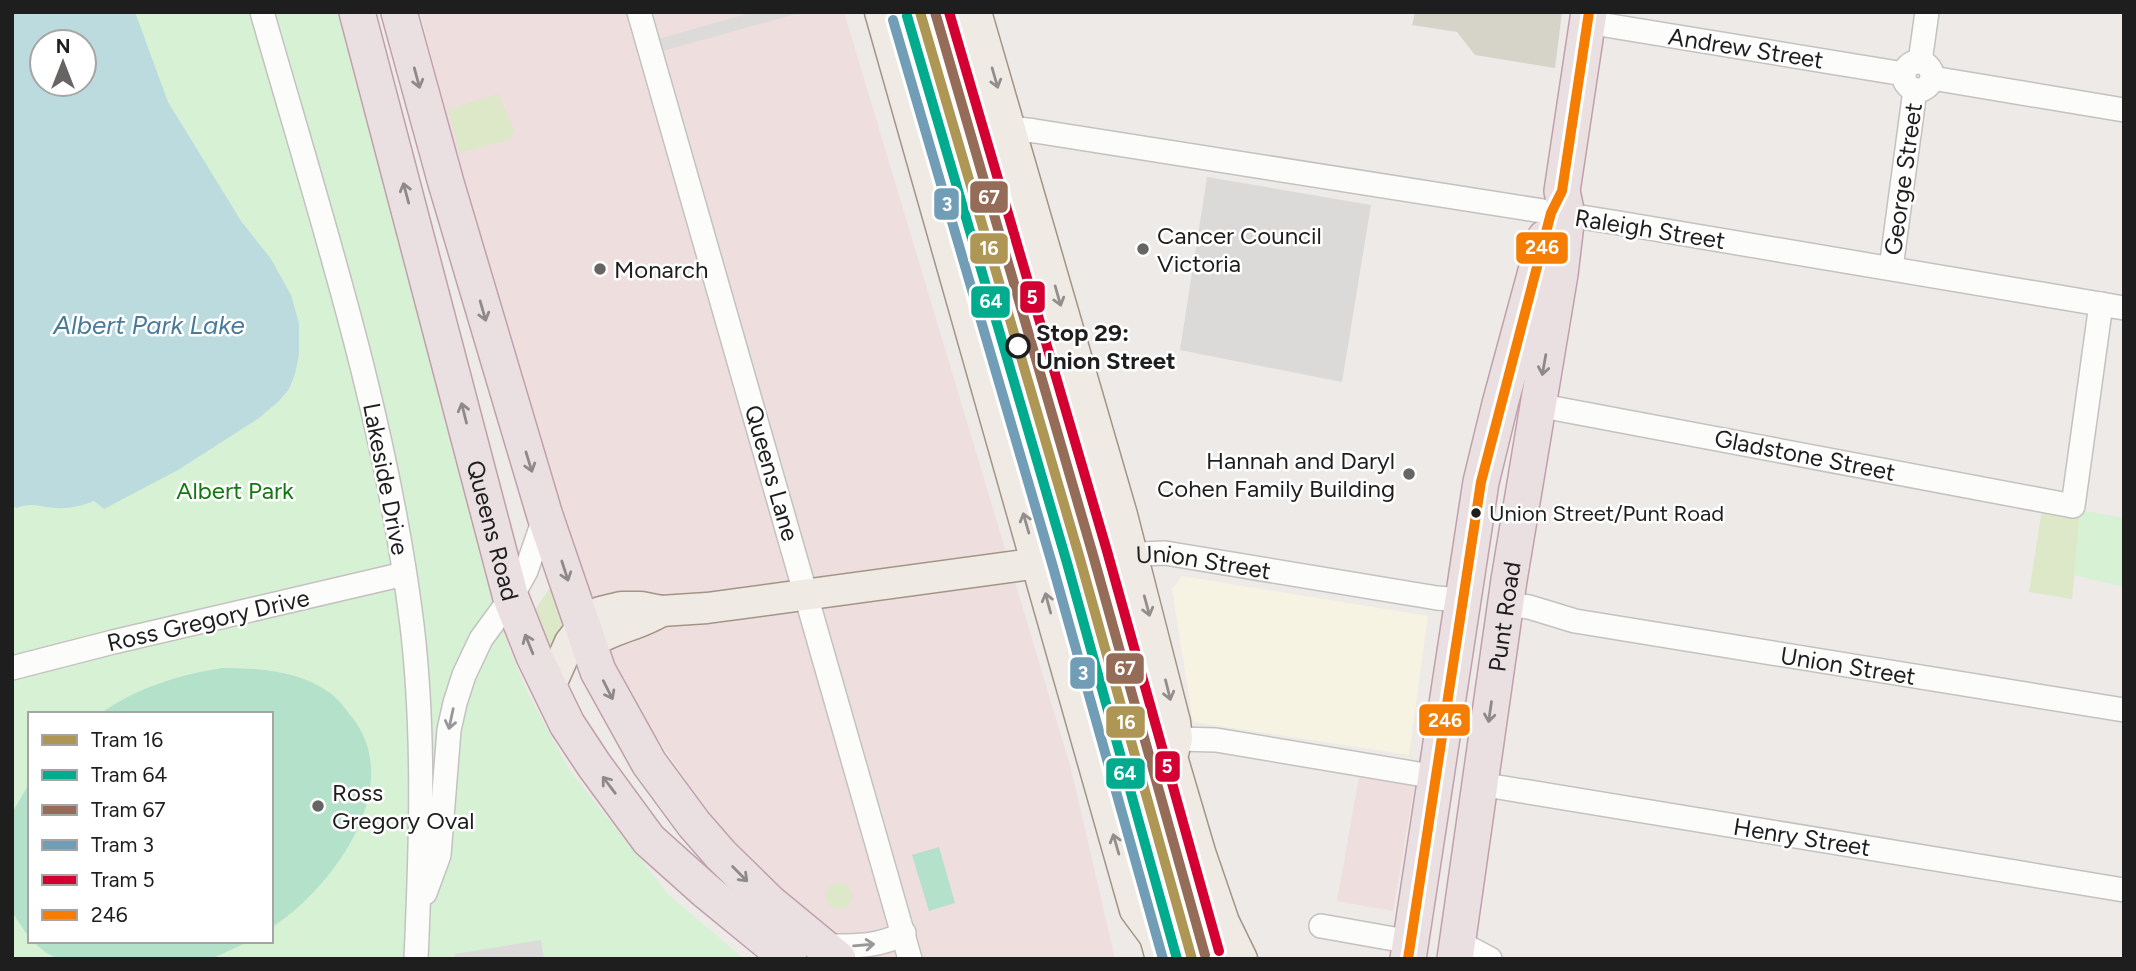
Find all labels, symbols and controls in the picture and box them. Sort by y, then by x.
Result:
street label: Andrew Street [1666,21,1826,75]
north arrow [28,28,98,98]
text: N [56,35,70,58]
one-way arrow [411,66,424,89]
one-way arrow [989,67,1002,89]
street label: George Street [1878,101,1928,257]
line badge: 67 [969,180,1009,214]
one-way arrow [398,182,411,204]
text: 67 [978,186,1000,209]
line badge: 3 [933,187,960,221]
text: 3 [942,193,952,216]
street label: Raleigh Street [1573,203,1727,255]
place label: Cancer Council Victoria [1157,221,1322,278]
line badge: 246 [1515,231,1569,265]
line badge: 16 [969,232,1009,265]
text: 246 [1525,236,1559,259]
text: 16 [979,237,999,260]
marker: Cancer Council Victoria [1135,241,1151,257]
place label: Monarch [614,255,708,284]
marker: Monarch [592,261,608,277]
line badge: 5 [1019,280,1046,314]
line badge: 64 [970,285,1011,319]
one-way arrow [1053,285,1066,307]
text: 5 [1026,286,1038,309]
text: 64 [979,290,1003,313]
one-way arrow [478,300,491,322]
water label: Albert Park Lake [52,309,245,341]
place label: Stop 29: Union Street [1036,318,1176,375]
marker: Stop 29: Union Street [1006,334,1030,358]
one-way arrow [1537,353,1550,376]
street label: Lakeside Drive [357,400,415,558]
one-way arrow [457,402,470,425]
street label: Queens Lane [739,402,805,544]
street label: Gladstone Street [1712,423,1898,487]
place label: Hannah and Daryl Cohen Family Building [1157,446,1395,503]
one-way arrow [523,451,536,473]
street label: Queens Road [461,457,526,604]
marker: Hannah and Daryl Cohen Family Building [1401,466,1417,482]
park label: Albert Park [176,476,294,505]
place label: Union Street/Punt Road [1489,500,1724,527]
marker: Union Street/Punt Road [1469,506,1483,520]
one-way arrow [1018,512,1031,534]
street label: Union Street [1135,538,1273,585]
street label: Punt Road [1482,559,1526,673]
one-way arrow [560,560,572,582]
street label: Ross Gregory Drive [104,583,312,657]
one-way arrow [1041,592,1054,615]
one-way arrow [1141,595,1154,617]
one-way arrow [521,633,534,655]
street label: Union Street [1778,640,1918,691]
line badge: 67 [1105,652,1145,685]
line badge: 3 [1069,656,1096,690]
text: 67 [1114,657,1136,680]
text: 3 [1078,662,1088,685]
one-way arrow [1162,678,1175,701]
one-way arrow [601,679,615,700]
one-way arrow [1484,701,1497,723]
line badge: 246 [1418,703,1471,737]
line badge: 16 [1105,705,1146,739]
one-way arrow [444,707,458,730]
text: 246 [1428,709,1462,732]
text: 16 [1116,711,1136,734]
legend [28,712,273,943]
text: Tram 16 [91,727,163,752]
line badge: 5 [1154,750,1181,783]
text: 5 [1161,755,1173,778]
line badge: 64 [1105,757,1146,790]
text: Tram 64 [91,762,167,787]
text: 64 [1113,762,1137,785]
one-way arrow [601,776,616,795]
place label: Ross Gregory Oval [332,778,474,835]
text: Tram 67 [91,797,166,822]
marker: Ross Gregory Oval [310,798,326,814]
street label: Henry Street [1731,812,1873,862]
text: Tram 3 [91,832,154,857]
one-way arrow [1109,833,1122,856]
one-way arrow [731,865,748,882]
text: Tram 5 [91,867,155,892]
text: 246 [91,902,128,927]
one-way arrow [852,938,874,951]

